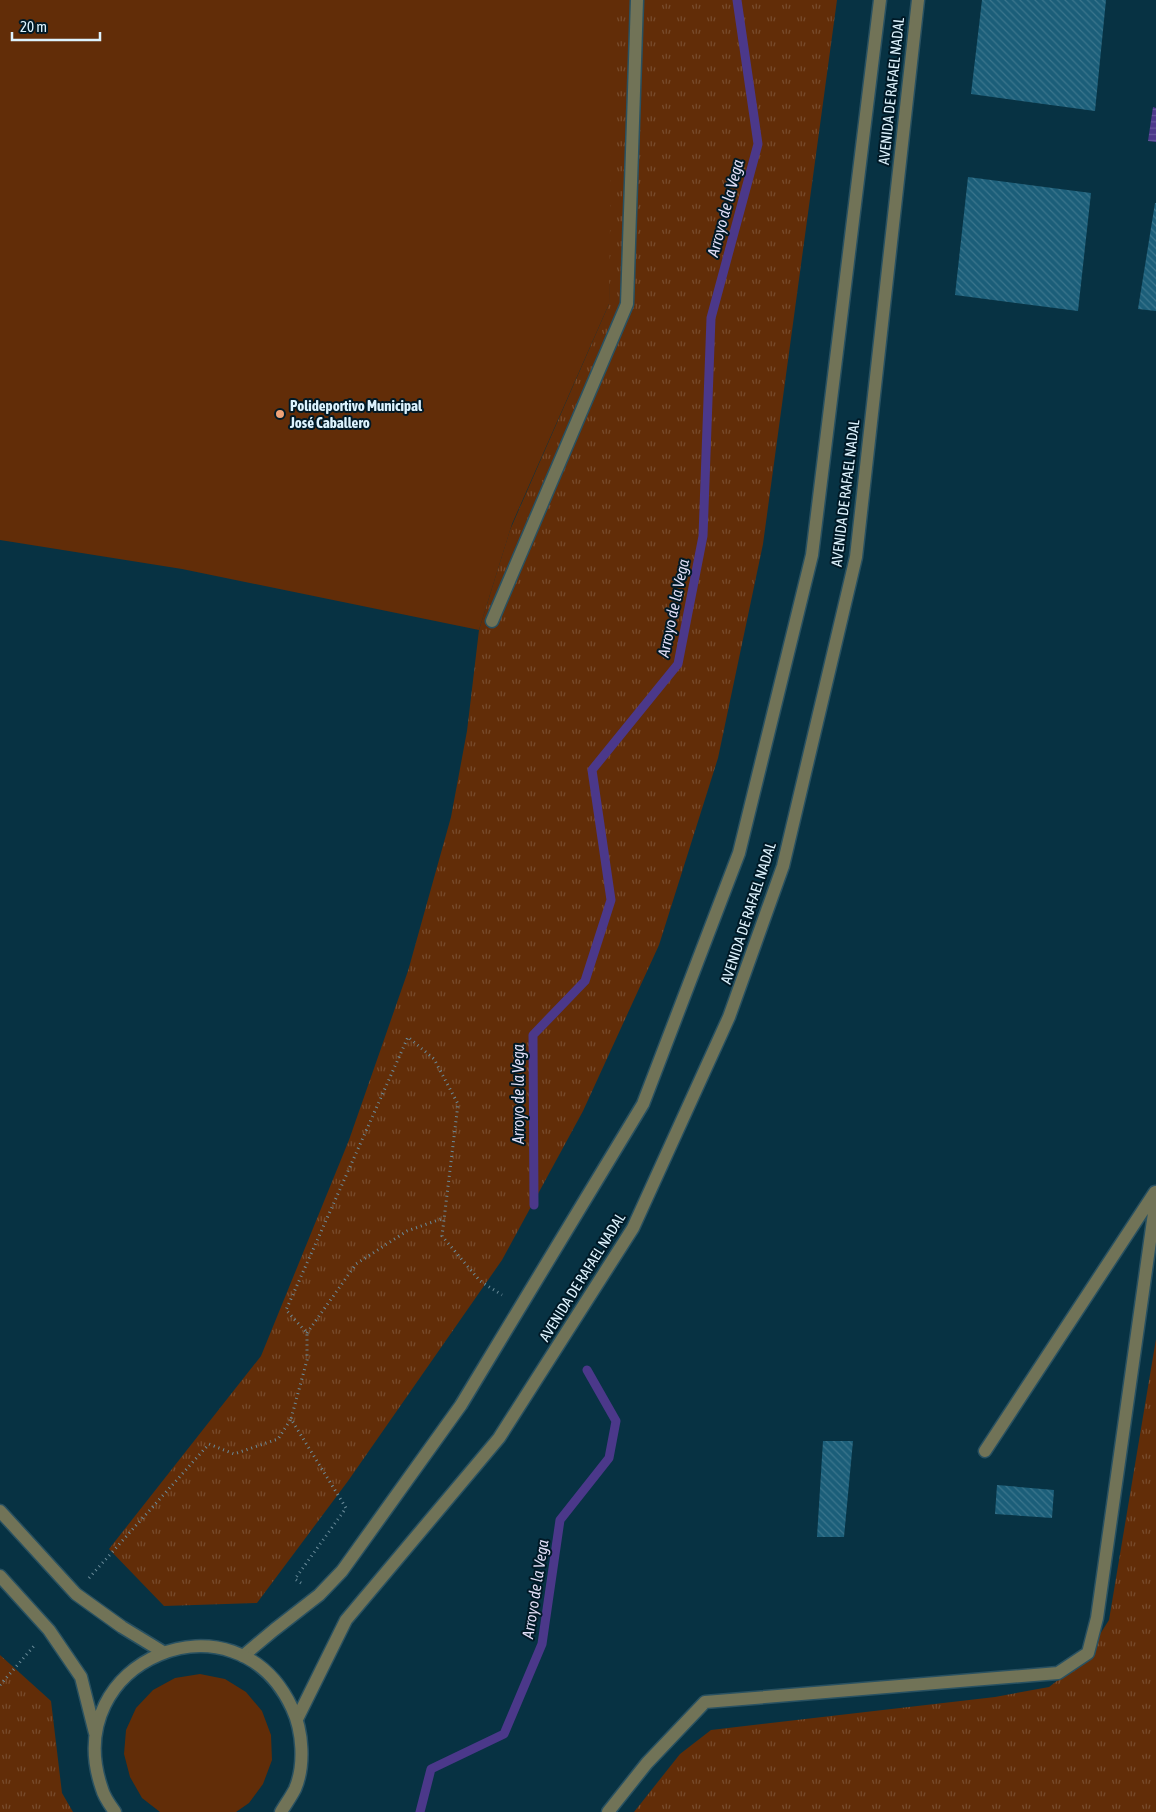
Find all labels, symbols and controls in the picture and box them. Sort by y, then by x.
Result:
scale bar [12,10,100,42]
street label: AVENIDA DE RAFAEL NADAL [875,16,907,166]
text: 20 m [20,18,47,35]
water label: Arroyo de la Vega [703,157,748,260]
place label: Polideportivo Municipal José Caballero [289,397,423,431]
marker: Polideportivo Municipal José Caballero [274,408,286,420]
street label: AVENIDA DE RAFAEL NADAL [828,418,862,568]
water label: Arroyo de la Vega [654,557,693,660]
street label: AVENIDA DE RAFAEL NADAL [717,840,779,986]
water label: Arroyo de la Vega [509,1043,528,1145]
street label: AVENIDA DE RAFAEL NADAL [536,1210,629,1344]
water label: Arroyo de la Vega [518,1538,553,1641]

